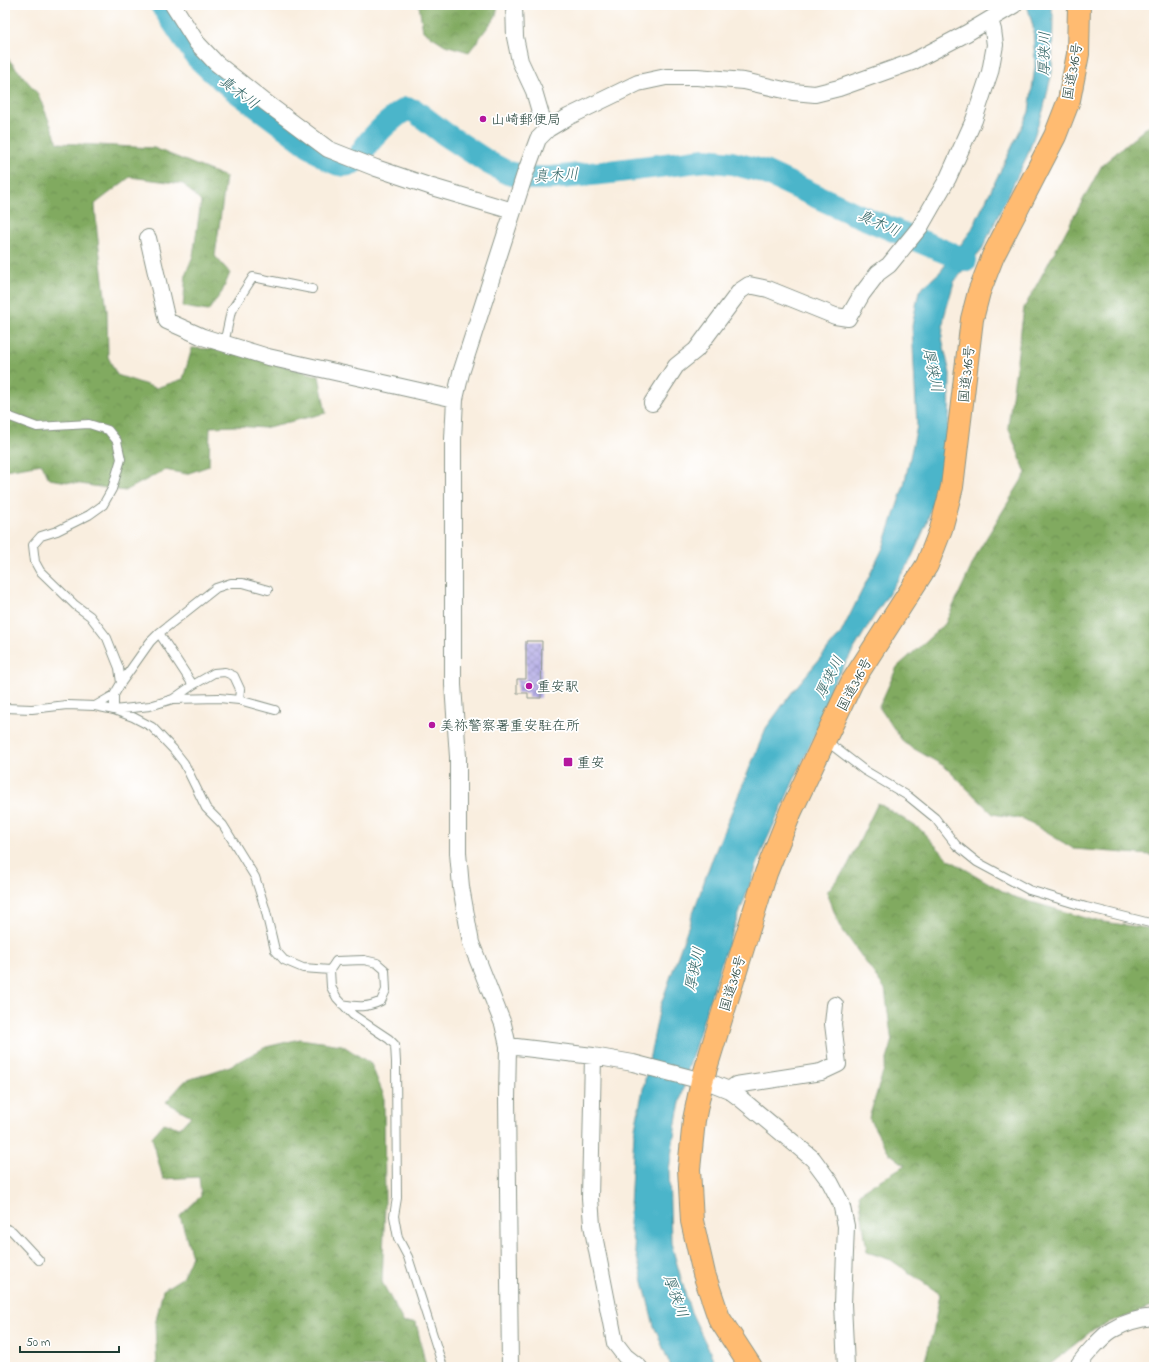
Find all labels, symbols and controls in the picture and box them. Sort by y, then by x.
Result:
water label: 厚狭川 [1034,31,1056,77]
street label: 国道316号 [1058,41,1089,102]
water label: 真木川 [214,70,263,115]
place label: 山崎郵便局 [491,110,561,131]
marker: 山崎郵便局 [478,114,488,124]
water label: 真木川 [533,164,579,188]
water label: 真木川 [854,205,904,243]
street label: 国道316号 [954,344,981,404]
water label: 厚狭川 [917,346,947,395]
water label: 厚狭川 [810,652,850,703]
street label: 国道316号 [832,654,878,715]
place label: 重安駅 [537,677,579,698]
marker: 重安駅 [524,681,534,691]
place label: 美祢警察署重安駐在所 [440,716,580,737]
marker: 美祢警察署重安駐在所 [427,720,437,730]
place label: 重安 [577,753,605,774]
marker: 重安 [562,756,574,768]
water label: 厚狭川 [680,945,710,994]
street label: 国道316号 [715,952,752,1014]
water label: 厚狭川 [657,1271,693,1321]
scale bar [20,1328,119,1354]
text: 50 m [26,1334,50,1352]

